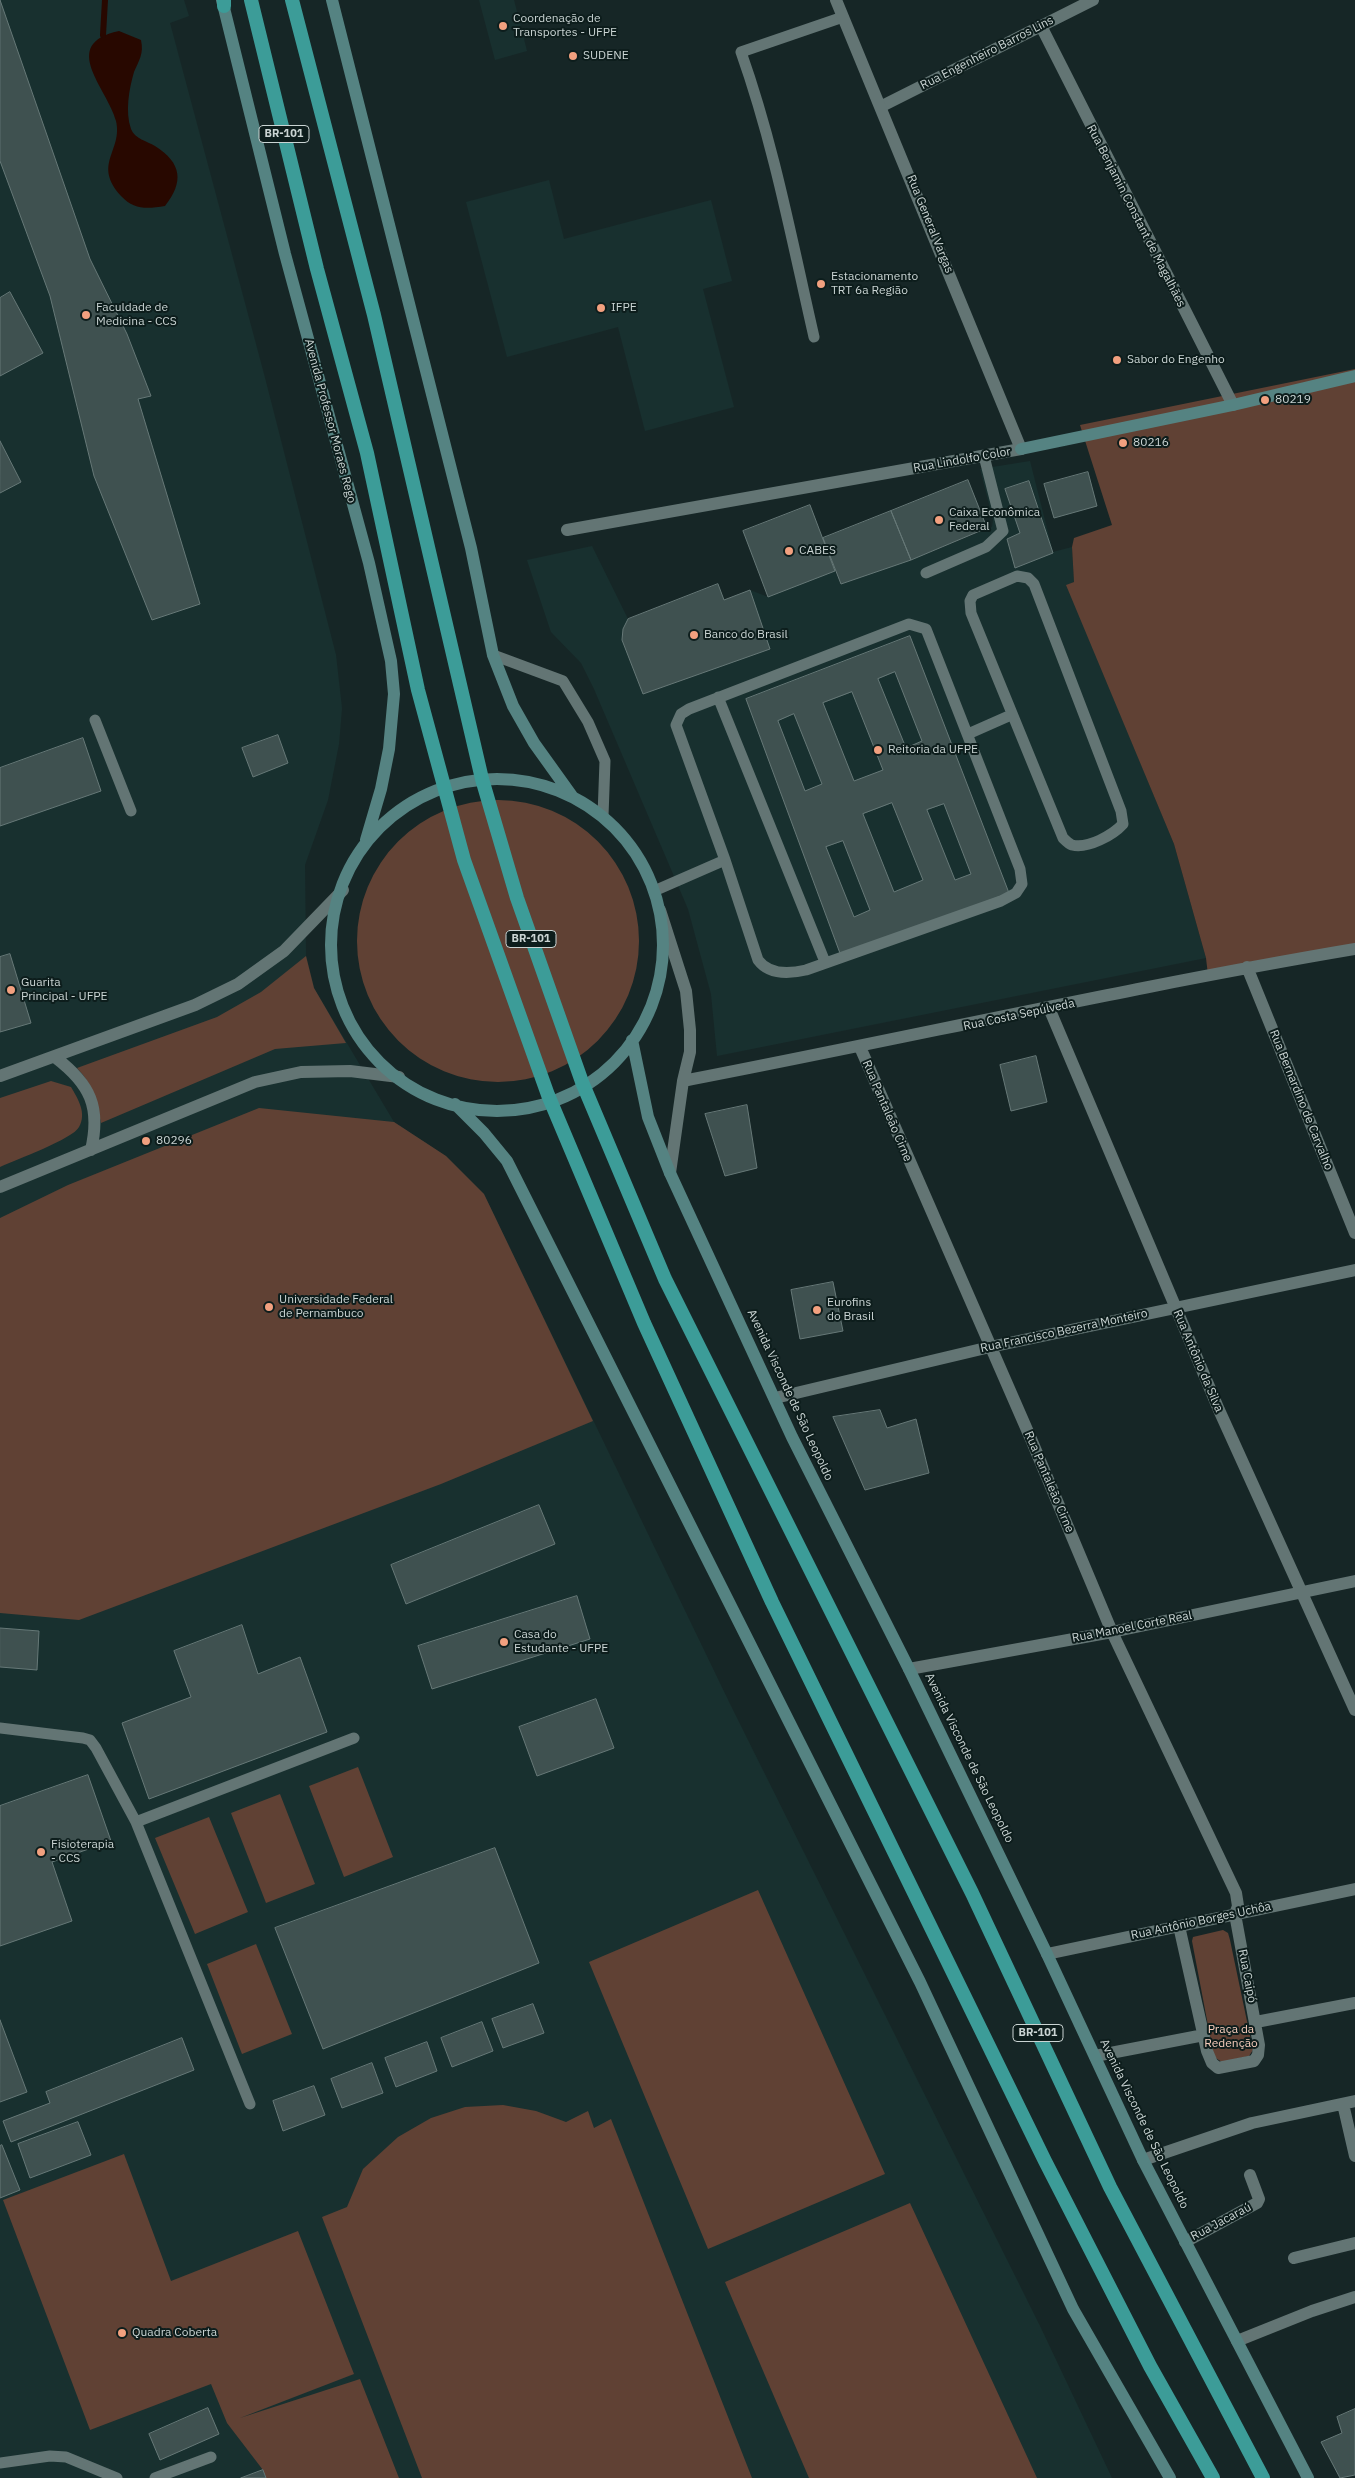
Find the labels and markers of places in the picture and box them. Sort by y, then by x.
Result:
place label: Coordenação de Transportes - UFPE [513,12,617,40]
marker: Coordenação de Transportes - UFPE [497,20,509,32]
place label: SUDENE [583,49,629,63]
marker: SUDENE [567,50,579,62]
place label: Estacionamento TRT 6a Região [831,270,918,298]
marker: Estacionamento TRT 6a Região [815,278,827,290]
place label: Faculdade de Medicina - CCS [96,301,177,329]
place label: IFPE [611,301,637,315]
marker: IFPE [595,302,607,314]
marker: Faculdade de Medicina - CCS [80,309,92,321]
place label: Sabor do Engenho [1127,353,1225,367]
marker: Sabor do Engenho [1111,354,1123,366]
place label: 80219 [1275,393,1311,407]
marker: 80219 [1259,394,1271,406]
place label: 80216 [1133,436,1169,450]
marker: 80216 [1117,437,1129,449]
place label: Caixa Econômica Federal [949,506,1040,534]
marker: Caixa Econômica Federal [933,514,945,526]
place label: CABES [799,544,836,558]
marker: CABES [783,545,795,557]
place label: Banco do Brasil [704,628,788,642]
marker: Banco do Brasil [688,629,700,641]
place label: Reitoria da UFPE [888,743,978,757]
marker: Reitoria da UFPE [872,744,884,756]
place label: Guarita Principal - UFPE [21,976,108,1004]
marker: Guarita Principal - UFPE [5,984,17,996]
place label: 80296 [156,1134,192,1148]
marker: 80296 [140,1135,152,1147]
place label: Universidade Federal de Pernambuco [279,1293,393,1321]
place label: Eurofins do Brasil [827,1296,874,1324]
marker: Universidade Federal de Pernambuco [263,1301,275,1313]
marker: Eurofins do Brasil [811,1304,823,1316]
place label: Casa do Estudante - UFPE [514,1628,608,1656]
marker: Casa do Estudante - UFPE [498,1636,510,1648]
place label: Fisioterapia - CCS [51,1838,114,1866]
marker: Fisioterapia - CCS [35,1846,47,1858]
place label: Quadra Coberta [132,2326,217,2340]
marker: Quadra Coberta [116,2327,128,2339]

